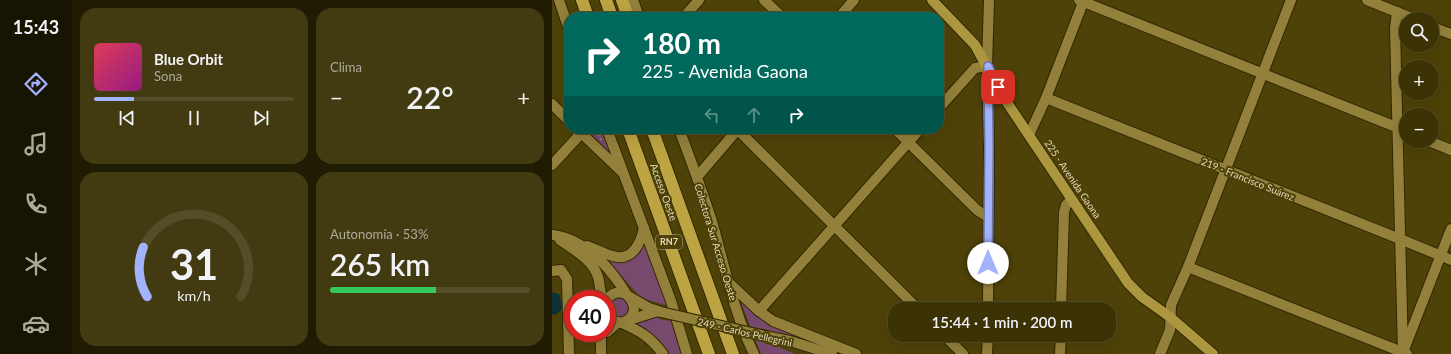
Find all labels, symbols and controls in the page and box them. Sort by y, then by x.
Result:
map controls [1399,12,1439,148]
button: search [1399,12,1439,52]
text: 15:43 [13,16,59,38]
text: 180 m [642,26,721,60]
icon: right [576,28,628,80]
text: Blue Orbit [154,50,223,68]
text: Clima [330,59,362,75]
text: 225 - Avenida Gaona [642,60,808,82]
button: + [1399,60,1439,100]
text: Sona [154,68,182,84]
icon: directions [22,70,50,98]
pin [981,70,1015,104]
icon: arrive [987,76,1009,98]
text: 22° [406,79,454,115]
text: − [330,84,343,111]
text: + [517,84,530,111]
icon: left [701,104,723,126]
icon: ahead [743,104,765,126]
icon: right [785,104,807,126]
icon: previous [116,107,138,129]
icon: pause [183,107,205,129]
icon: next [250,107,272,129]
button: − [1399,108,1439,148]
icon: music [22,130,50,158]
street label: 225 - Avenida Gaona [1042,137,1104,221]
street label: 219 - Francisco Suárez [1200,155,1297,203]
street label: Acceso Oeste [648,162,680,222]
street label: Colectora Sur Acceso Oeste [692,182,740,302]
icon: phone [22,190,50,218]
text: Autonomía · 53% [330,226,428,242]
road number: RN7 [656,235,682,249]
text: 31 [170,239,218,289]
position arrow [967,242,1009,284]
text: 265 km [330,246,430,282]
icon: climate [22,250,50,278]
text: km/h [177,287,211,304]
speed limit sign: 40 [564,290,616,342]
icon: car [22,310,50,338]
text: 15:44 · 1 min · 200 m [932,313,1072,331]
street label: 249 - Carlos Pellegrini [697,315,793,349]

